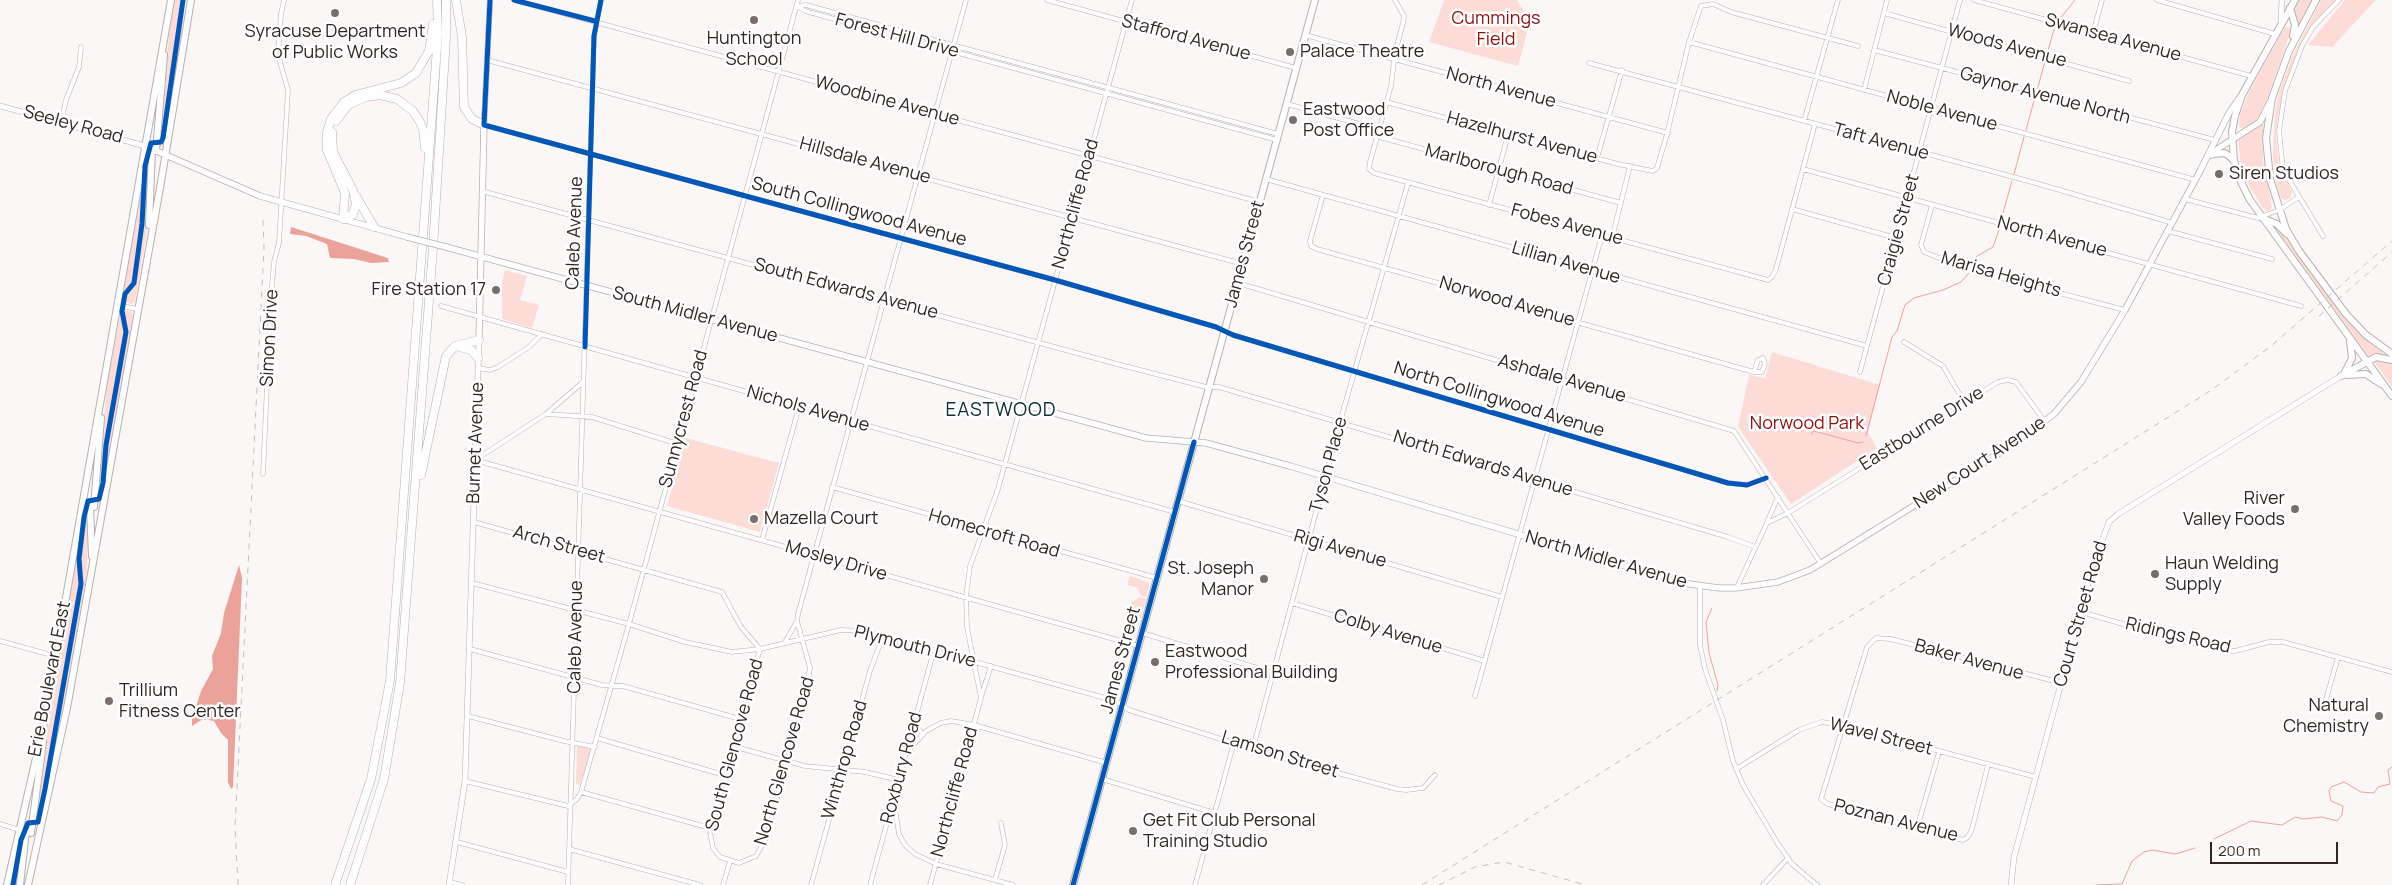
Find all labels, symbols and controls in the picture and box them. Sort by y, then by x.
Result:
marker: Syracuse Department of Public Works [329,7,341,19]
park label: Cummings Field [1451,8,1541,50]
street label: Forest Hill Drive [833,9,961,63]
street label: Swansea Avenue [2043,9,2183,67]
street label: Stafford Avenue [1119,10,1253,66]
marker: Huntington School [748,14,760,26]
street label: Woods Avenue [1945,20,2069,72]
place label: Syracuse Department of Public Works [245,21,425,64]
place label: Huntington School [707,28,801,70]
place label: Palace Theatre [1300,41,1424,63]
marker: Palace Theatre [1284,46,1296,58]
street label: North Avenue [1444,63,1558,113]
street label: Gaynor Avenue North [1957,63,2133,129]
street label: Woodbine Avenue [812,71,962,131]
street label: Noble Avenue [1884,86,2000,136]
place label: Eastwood Post Office [1303,99,1394,142]
street label: Seeley Road [21,101,125,149]
street label: Hazelhurst Avenue [1444,107,1600,169]
marker: Eastwood Post Office [1287,114,1299,126]
street label: Taft Avenue [1831,119,1931,165]
street label: Hillsdale Avenue [797,133,933,189]
street label: Northcliffe Road [1048,137,1104,271]
street label: Marlborough Road [1423,140,1575,200]
place label: Siren Studios [2229,163,2339,185]
marker: Siren Studios [2213,168,2225,180]
street label: Craigie Street [1874,172,1924,288]
street label: South Collingwood Avenue [749,173,969,251]
street label: Caleb Avenue [562,176,588,290]
street label: James Street [1220,198,1270,310]
street label: Fobes Avenue [1509,200,1625,250]
street label: North Avenue [1995,212,2109,262]
street label: Lillian Avenue [1509,237,1623,289]
street label: Marisa Heights [1938,248,2064,302]
street label: South Edwards Avenue [752,254,940,324]
street label: Norwood Avenue [1437,272,1577,332]
place label: Fire Station 17 [372,279,486,301]
street label: South Midler Avenue [610,283,780,347]
marker: Fire Station 17 [490,284,502,296]
street label: Simon Drive [257,289,283,387]
street label: Sunnycrest Road [655,348,713,490]
street label: Ashdale Avenue [1496,350,1628,408]
street label: North Collingwood Avenue [1391,358,1607,442]
street label: Nichols Avenue [744,381,872,437]
street label: Burnet Avenue [463,382,489,504]
street label: Eastbourne Drive [1856,382,1988,476]
district label: EASTWOOD [944,400,1058,422]
street label: New Court Avenue [1910,412,2050,514]
park label: Norwood Park [1750,413,1864,435]
street label: Tyson Place [1306,415,1352,515]
street label: North Edwards Avenue [1391,426,1575,502]
place label: River Valley Foods [2183,488,2285,530]
marker: River Valley Foods [2289,503,2301,515]
street label: Homecroft Road [926,505,1062,563]
place label: Mazella Court [764,508,878,530]
marker: Mazella Court [748,513,760,525]
street label: Arch Street [510,522,608,568]
street label: Rigi Avenue [1291,525,1389,573]
street label: North Midler Avenue [1523,527,1689,593]
street label: Mosley Drive [783,536,889,586]
street label: Court Street Road [2050,539,2112,689]
place label: Haun Welding Supply [2165,553,2279,596]
place label: St. Joseph Manor [1168,558,1254,600]
marker: Haun Welding Supply [2149,568,2161,580]
marker: St. Joseph Manor [1258,573,1270,585]
street label: Caleb Avenue [564,580,588,694]
street label: Erie Boulevard East [24,599,76,759]
street label: James Street [1096,604,1146,716]
street label: Colby Avenue [1331,605,1445,659]
street label: Ridings Road [2123,613,2233,659]
street label: Plymouth Drive [852,621,978,673]
street label: Baker Avenue [1912,635,2026,685]
place label: Eastwood Professional Building [1165,641,1338,684]
marker: Eastwood Professional Building [1149,656,1161,668]
street label: South Glencove Road [702,657,768,833]
street label: North Glencove Road [751,674,819,848]
place label: Trillium Fitness Center [119,680,241,722]
marker: Trillium Fitness Center [103,695,115,707]
place label: Natural Chemistry [2283,695,2369,738]
street label: Winthrop Road [818,698,872,822]
street label: Roxbury Road [877,710,927,826]
marker: Natural Chemistry [2373,710,2385,722]
street label: Wavel Street [1827,714,1935,760]
street label: Northcliffe Road [927,725,983,859]
street label: Lamson Street [1219,727,1341,783]
street label: Poznan Avenue [1832,795,1960,847]
place label: Get Fit Club Personal Training Studio [1143,810,1316,852]
marker: Get Fit Club Personal Training Studio [1127,825,1139,837]
scale bar [2212,832,2340,864]
text: 200 m [2218,840,2261,861]

